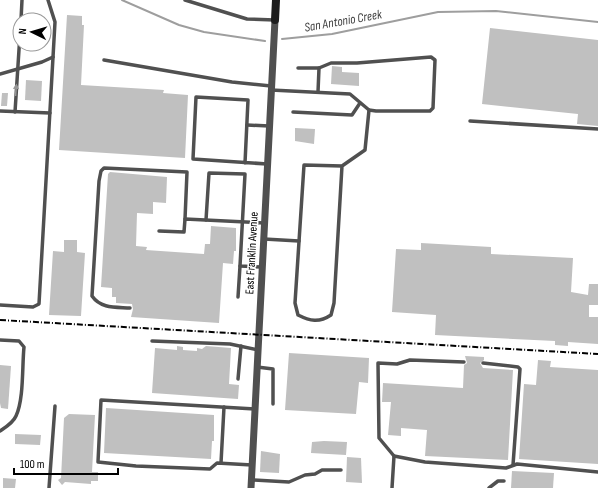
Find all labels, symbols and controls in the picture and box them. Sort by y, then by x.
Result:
water label: San Antonio Creek [303,6,384,36]
north arrow [12,12,52,52]
text: N [16,28,29,35]
one-way arrow [13,84,20,96]
street label: East Franklin Avenue [242,211,262,295]
scale bar [14,450,118,476]
text: 100 m [20,457,45,472]

